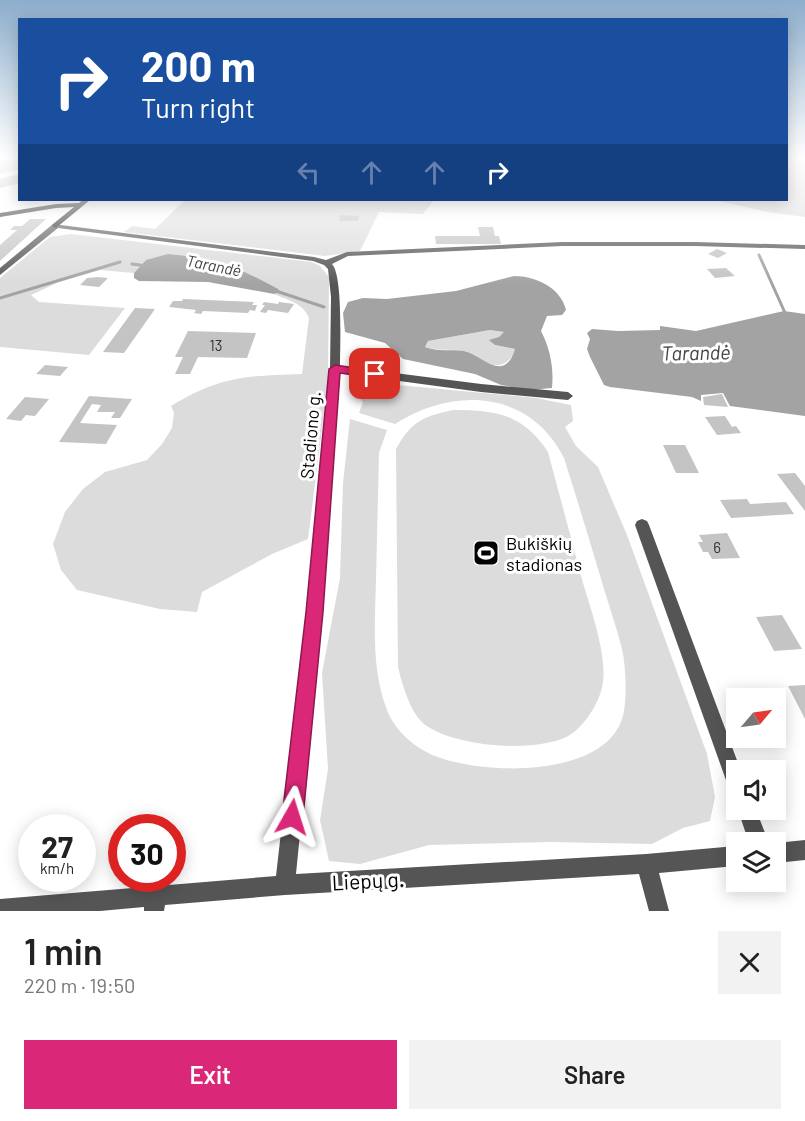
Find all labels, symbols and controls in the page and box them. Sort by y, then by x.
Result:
text: 200 m [141,40,256,90]
icon: right [42,42,120,120]
text: Turn right [141,91,255,123]
icon: left [292,156,325,189]
icon: ahead [355,156,388,189]
icon: ahead [418,156,451,189]
icon: right [481,156,514,189]
water label: Tarandė [185,250,243,280]
house number: 13 [210,336,222,354]
water label: Tarandė [661,339,731,365]
pin [349,348,400,399]
icon: arrive [358,357,391,390]
street label: Stadiono g. [295,390,325,480]
place label: Bukiškių stadionas [506,532,582,575]
sports icon: Bukiškių stadionas [471,538,501,568]
house number: 6 [713,538,721,556]
north arrow [726,688,786,748]
map controls [726,688,786,892]
button: sound [726,760,786,820]
position arrow [260,785,324,849]
speed limit sign: 30 [108,814,186,892]
text: 27 [41,828,73,864]
button: layers [726,832,786,892]
text: km/h [40,859,74,877]
street label: Liepų g. [331,866,405,894]
text: 1 min [24,929,103,972]
button: close [718,931,781,994]
text: 220 m · 19:50 [24,973,135,997]
button: Exit [24,1040,397,1109]
button: Share [409,1040,781,1109]

